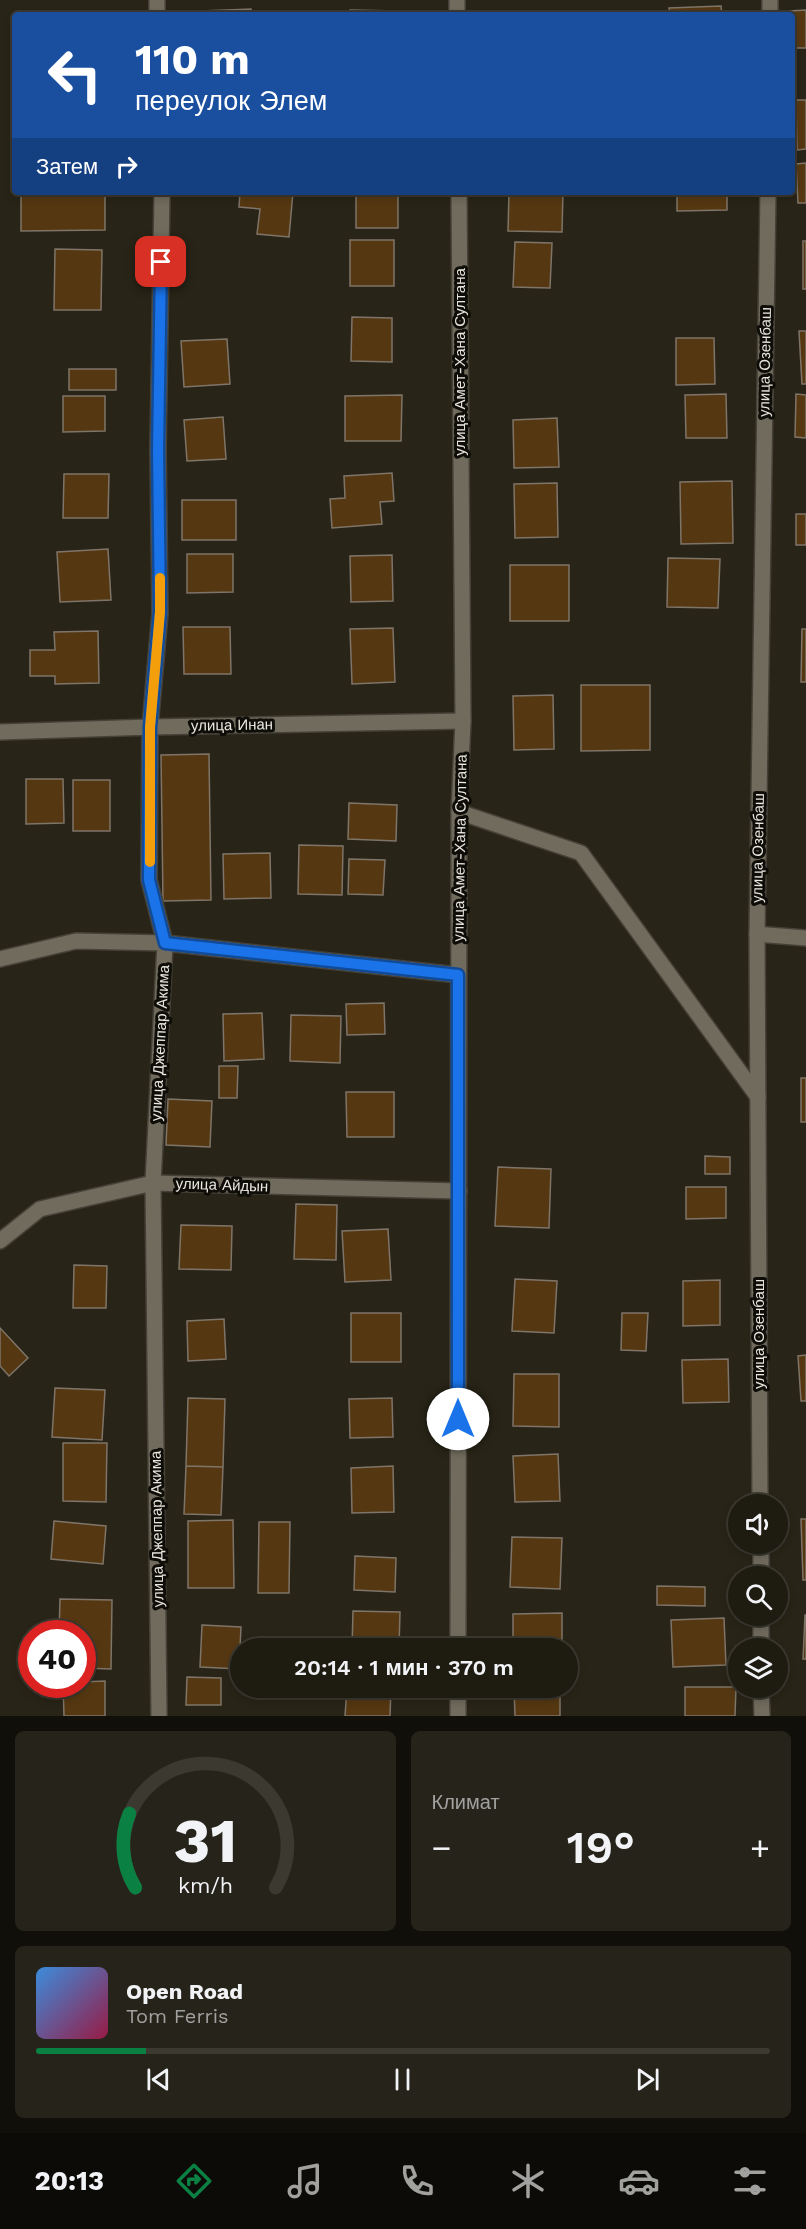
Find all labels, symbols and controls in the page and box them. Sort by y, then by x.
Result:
text: 110 m [135,35,250,84]
icon: left [36,36,114,114]
text: переулок Элем [135,85,327,117]
icon: right [110,150,143,183]
text: Затем [36,154,98,179]
pin [135,236,186,287]
icon: arrive [144,245,177,278]
street label: улица Амет-Хана Султана [451,268,469,456]
street label: улица Озенбаш [755,307,775,417]
street label: улица Инан [191,715,273,735]
street label: улица Амет-Хана Султана [449,753,471,942]
street label: улица Озенбаш [748,793,768,903]
street label: улица Джеппар Акима [147,964,173,1122]
street label: улица Айдын [175,1174,269,1196]
street label: улица Озенбаш [750,1279,768,1389]
position arrow [426,1387,490,1451]
street label: улица Джеппар Акима [147,1450,167,1607]
map controls [728,1494,788,1698]
button: sound [728,1494,788,1554]
button: search [728,1566,788,1626]
speed limit sign: 40 [18,1620,96,1698]
button: layers [728,1638,788,1698]
text: 20:14 · 1 мин · 370 m [294,1655,514,1680]
text: Климат [432,1790,500,1814]
text: 31 [173,1804,237,1877]
text: 19° [567,1821,635,1874]
text: − [432,1828,451,1867]
text: + [750,1828,770,1867]
text: km/h [178,1873,233,1898]
text: Open Road [126,1979,243,2004]
text: Tom Ferris [126,2004,229,2028]
icon: previous [142,2063,175,2096]
icon: pause [386,2063,419,2096]
icon: next [631,2063,664,2096]
icon: directions [173,2160,215,2202]
icon: music [284,2160,326,2202]
icon: phone [396,2160,438,2202]
icon: climate [507,2160,549,2202]
icon: car [618,2160,660,2202]
icon: filters [729,2160,771,2202]
text: 20:13 [35,2165,104,2197]

